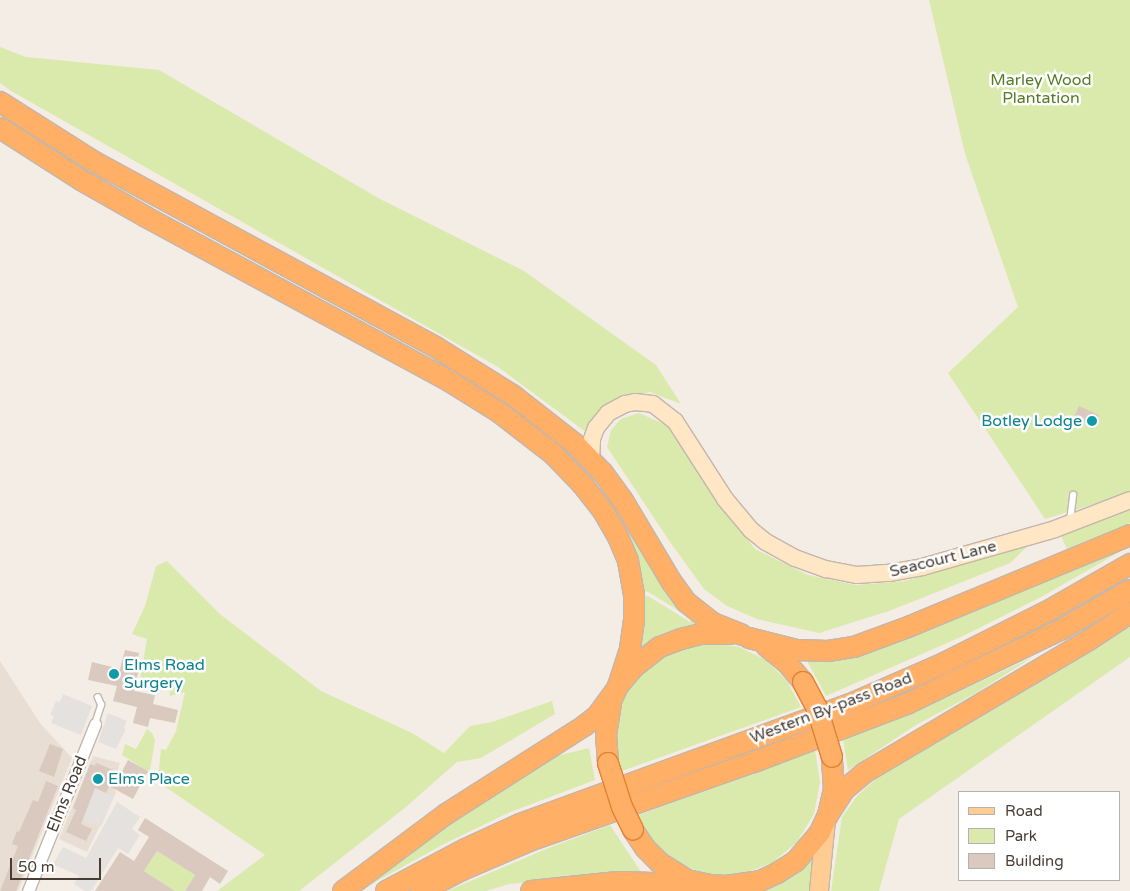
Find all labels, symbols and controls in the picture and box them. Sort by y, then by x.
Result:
park label: Marley Wood Plantation [990,70,1092,108]
place label: Botley Lodge [981,411,1082,431]
marker: Botley Lodge [1086,415,1098,427]
street label: Seacourt Lane [888,536,998,582]
place label: Elms Road Surgery [124,655,205,693]
marker: Elms Road Surgery [108,668,120,680]
street label: Western By-pass Road [747,668,915,748]
street label: Elms Road [43,753,91,835]
place label: Elms Place [108,769,190,789]
marker: Elms Place [92,773,104,785]
legend [958,791,1120,881]
text: Road [1005,802,1043,820]
text: Park [1005,827,1037,845]
scale bar [12,848,104,880]
text: Building [1005,852,1064,870]
text: 50 m [18,858,55,876]

